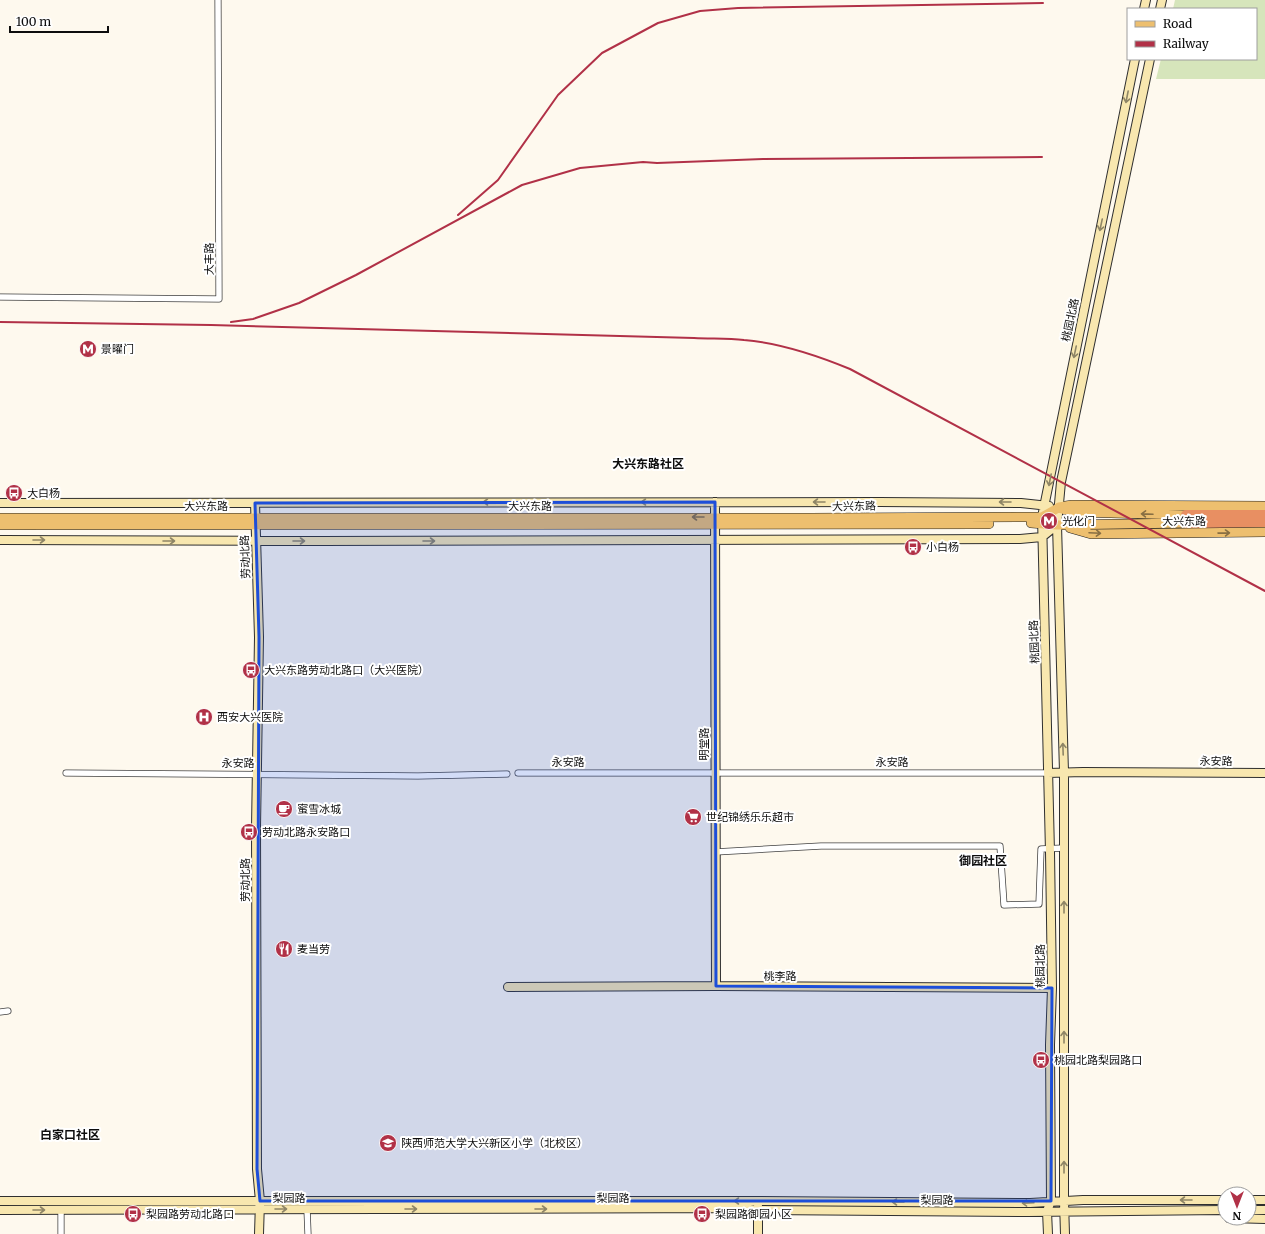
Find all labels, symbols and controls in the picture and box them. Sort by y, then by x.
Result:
scale bar [10,8,108,34]
legend [1127,8,1257,60]
text: 100 m [16,14,51,29]
text: Road [1163,16,1192,31]
text: Railway [1163,36,1209,51]
one-way arrow [1123,90,1131,103]
one-way arrow [1097,218,1105,231]
street label: 大丰路 [202,243,216,276]
street label: 桃园北路 [1059,297,1081,343]
metro station icon: 景曜门 [78,339,98,359]
place label: 景曜门 [101,342,134,356]
one-way arrow [1071,345,1079,358]
district label: 大兴东路社区 [612,456,684,471]
one-way arrow [1046,473,1054,486]
bus stop icon: 大白杨 [4,483,24,503]
place label: 大白杨 [27,486,60,500]
one-way arrow [483,498,496,506]
one-way arrow [641,498,654,506]
one-way arrow [813,498,826,505]
street label: 大兴东路 [184,499,228,513]
street label: 大兴东路 [508,499,552,513]
street label: 大兴东路 [832,499,876,513]
one-way arrow [999,499,1012,506]
one-way arrow [1141,510,1154,517]
metro station icon: 光化门 [1039,511,1059,531]
one-way arrow [692,513,705,521]
place label: 光化门 [1062,514,1095,528]
street label: 大兴东路 [1162,514,1206,528]
one-way arrow [1217,529,1230,537]
one-way arrow [1088,530,1101,537]
street label: 劳动北路 [237,535,253,579]
one-way arrow [32,536,45,544]
one-way arrow [162,537,175,545]
one-way arrow [292,537,305,545]
one-way arrow [422,537,435,544]
bus stop icon: 小白杨 [903,537,923,557]
place label: 小白杨 [926,540,959,554]
street label: 桃园北路 [1026,620,1042,664]
bus stop icon: 大兴东路劳动北路口（大兴医院） [241,660,261,680]
place label: 大兴东路劳动北路口（大兴医院） [264,663,429,677]
hospital icon: 西安大兴医院 [194,707,214,727]
place label: 西安大兴医院 [217,710,283,724]
street label: 明堂路 [697,728,711,761]
one-way arrow [1059,743,1067,756]
street label: 永安路 [1199,754,1233,768]
street label: 永安路 [552,755,585,769]
street label: 永安路 [876,755,909,769]
street label: 永安路 [222,756,255,770]
cafe icon: 蜜雪冰城 [274,799,294,819]
place label: 蜜雪冰城 [297,802,341,816]
supermarket icon: 世纪锦绣乐乐超市 [683,807,703,827]
place label: 世纪锦绣乐乐超市 [706,810,794,824]
bus stop icon: 劳动北路永安路口 [239,822,259,842]
place label: 劳动北路永安路口 [262,825,350,839]
district label: 御园社区 [959,853,1007,868]
street label: 劳动北路 [238,858,252,902]
one-way arrow [1060,901,1068,914]
restaurant icon: 麦当劳 [274,939,294,959]
place label: 麦当劳 [297,942,330,956]
street label: 桃园北路 [1033,944,1047,988]
street label: 桃李路 [764,969,797,983]
one-way arrow [1060,1031,1068,1044]
bus stop icon: 桃园北路梨园路口 [1031,1050,1051,1070]
place label: 桃园北路梨园路口 [1054,1053,1142,1067]
district label: 白家口社区 [40,1127,100,1142]
school or university icon: 陕西师范大学大兴新区小学（北校区） [378,1133,398,1153]
place label: 陕西师范大学大兴新区小学（北校区） [401,1136,588,1150]
one-way arrow [1060,1161,1068,1174]
north arrow [1217,1186,1257,1226]
street label: 梨园路 [273,1191,306,1205]
street label: 梨园路 [597,1191,630,1205]
street label: 梨园路 [921,1193,954,1207]
one-way arrow [1180,1196,1193,1204]
one-way arrow [734,1197,747,1205]
one-way arrow [892,1198,905,1206]
one-way arrow [1022,1199,1035,1206]
bus stop icon: 梨园路劳动北路口 [123,1204,143,1224]
bus stop icon: 梨园路御园小区 [692,1204,712,1224]
one-way arrow [274,1205,287,1213]
one-way arrow [404,1205,417,1213]
one-way arrow [534,1205,547,1213]
one-way arrow [32,1206,45,1214]
place label: 梨园路劳动北路口 [146,1207,234,1221]
place label: 梨园路御园小区 [715,1207,792,1221]
text: N [1232,1209,1241,1223]

